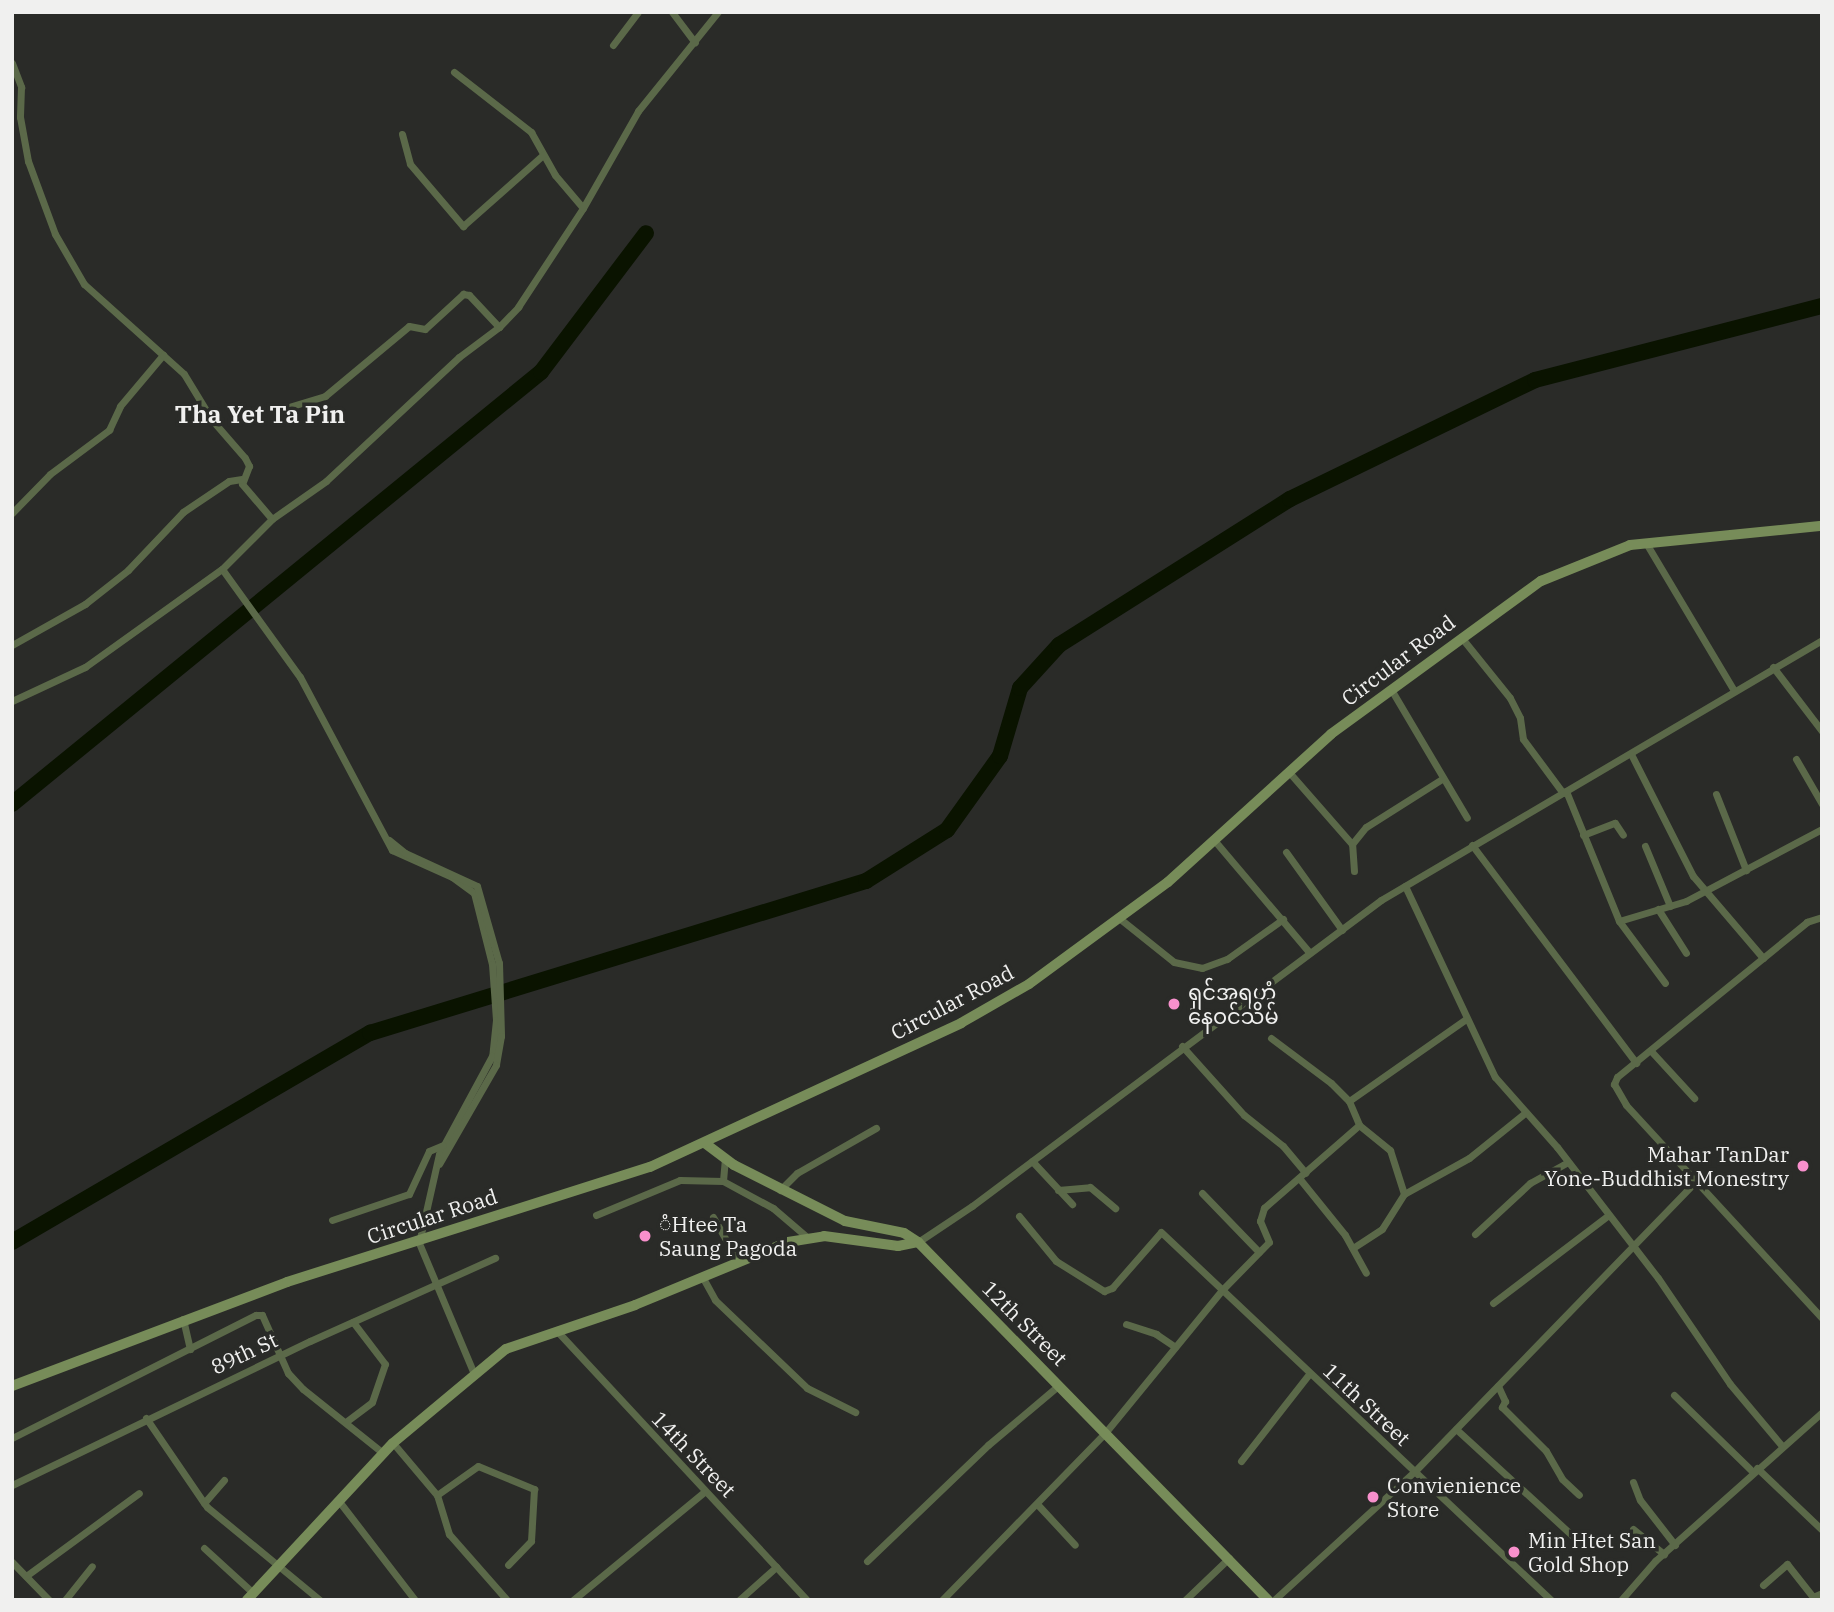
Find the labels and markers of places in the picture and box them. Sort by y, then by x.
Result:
place label: ရှင်အရဟံ နေဝင်သိမ် [1188,979,1279,1029]
marker: ရှင်အရဟံ နေဝင်သိမ် [1166,996,1182,1012]
place label: Mahar TanDar Yone-Buddhist Monestry [1544,1141,1789,1191]
marker: Mahar TanDar Yone-Buddhist Monestry [1795,1158,1811,1174]
place label: ံHtee Ta Saung Pagoda [659,1211,797,1261]
marker: ံHtee Ta Saung Pagoda [637,1228,653,1244]
place label: Convienience Store [1387,1472,1521,1522]
marker: Convienience Store [1365,1489,1381,1505]
place label: Min Htet San Gold Shop [1528,1527,1656,1577]
marker: Min Htet San Gold Shop [1506,1544,1522,1560]

